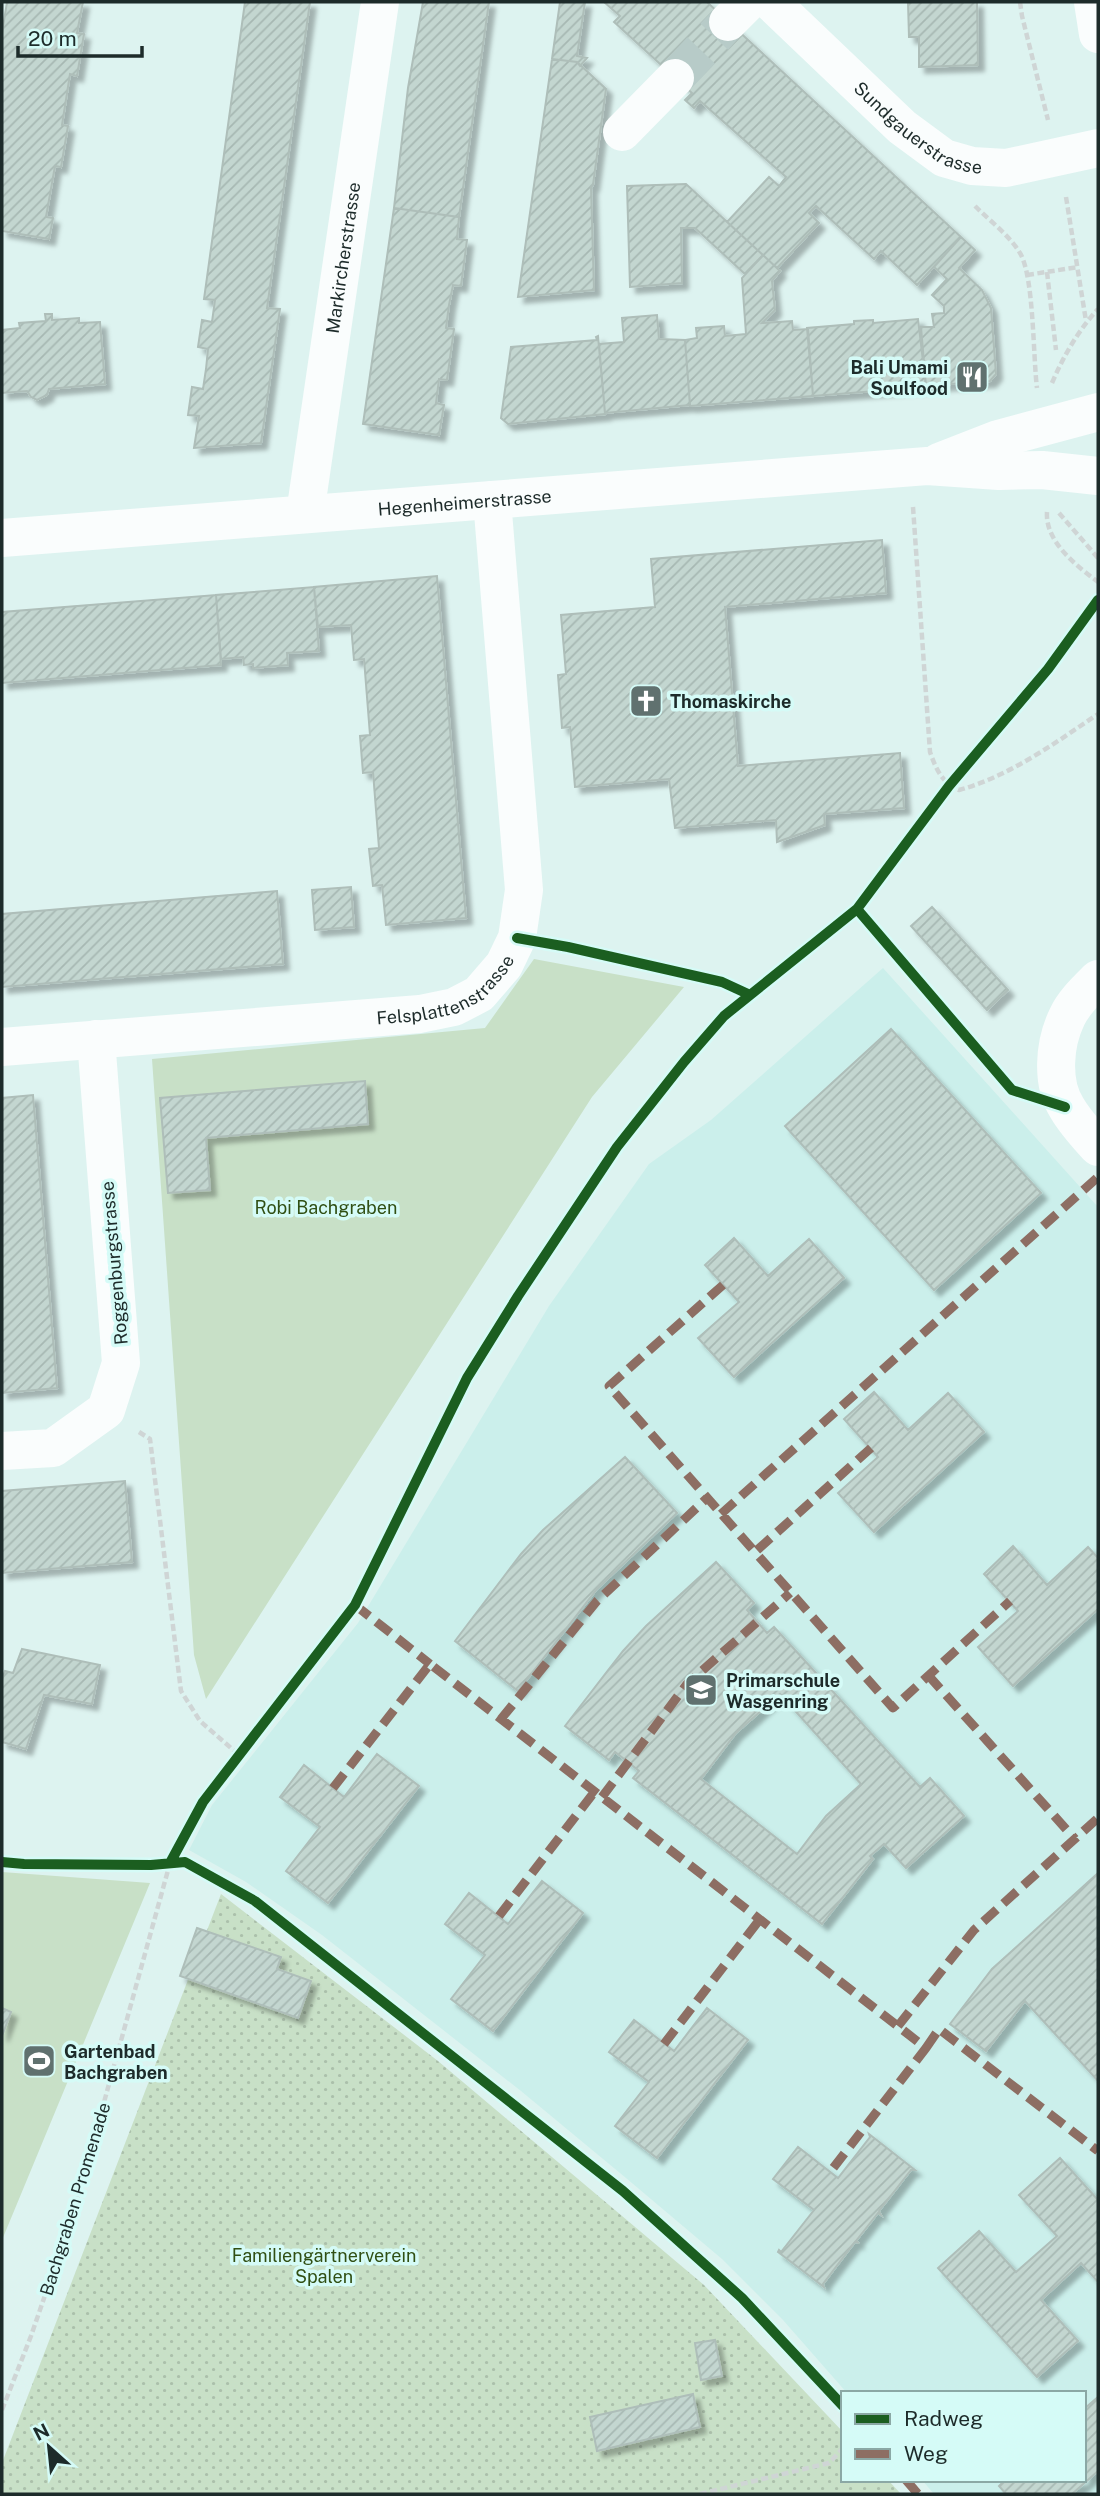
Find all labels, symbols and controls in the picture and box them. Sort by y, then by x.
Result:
scale bar [18,14,142,58]
text: 20 m [28,26,77,51]
street label: Sundgauerstrasse [850,77,983,177]
street label: Markircherstrasse [321,181,364,335]
place label: Bali Umami Soulfood [851,357,948,399]
restaurant icon: Bali Umami Soulfood [953,358,991,396]
street label: Hegenheimerstrasse [377,485,552,519]
church icon: Thomaskirche [627,682,665,720]
place label: Thomaskirche [670,691,791,712]
street label: Felsplattenstrasse [376,951,518,1028]
street label: Roggenburgstrasse [96,1180,132,1346]
park label: Robi Bachgraben [255,1197,397,1218]
place label: Primarschule Wasgenring [726,1670,840,1712]
school or university icon: Primarschule Wasgenring [682,1671,720,1709]
place label: Gartenbad Bachgraben [64,2041,168,2083]
sports icon: Gartenbad Bachgraben [20,2042,58,2080]
street label: Bachgraben Promenade [36,2100,114,2298]
park label: Familiengärtnerverein Spalen [232,2245,416,2287]
legend [841,2391,1086,2482]
text: Radweg [904,2406,983,2431]
north arrow [14,2412,84,2482]
text: N [30,2419,53,2445]
text: Weg [904,2441,948,2466]

